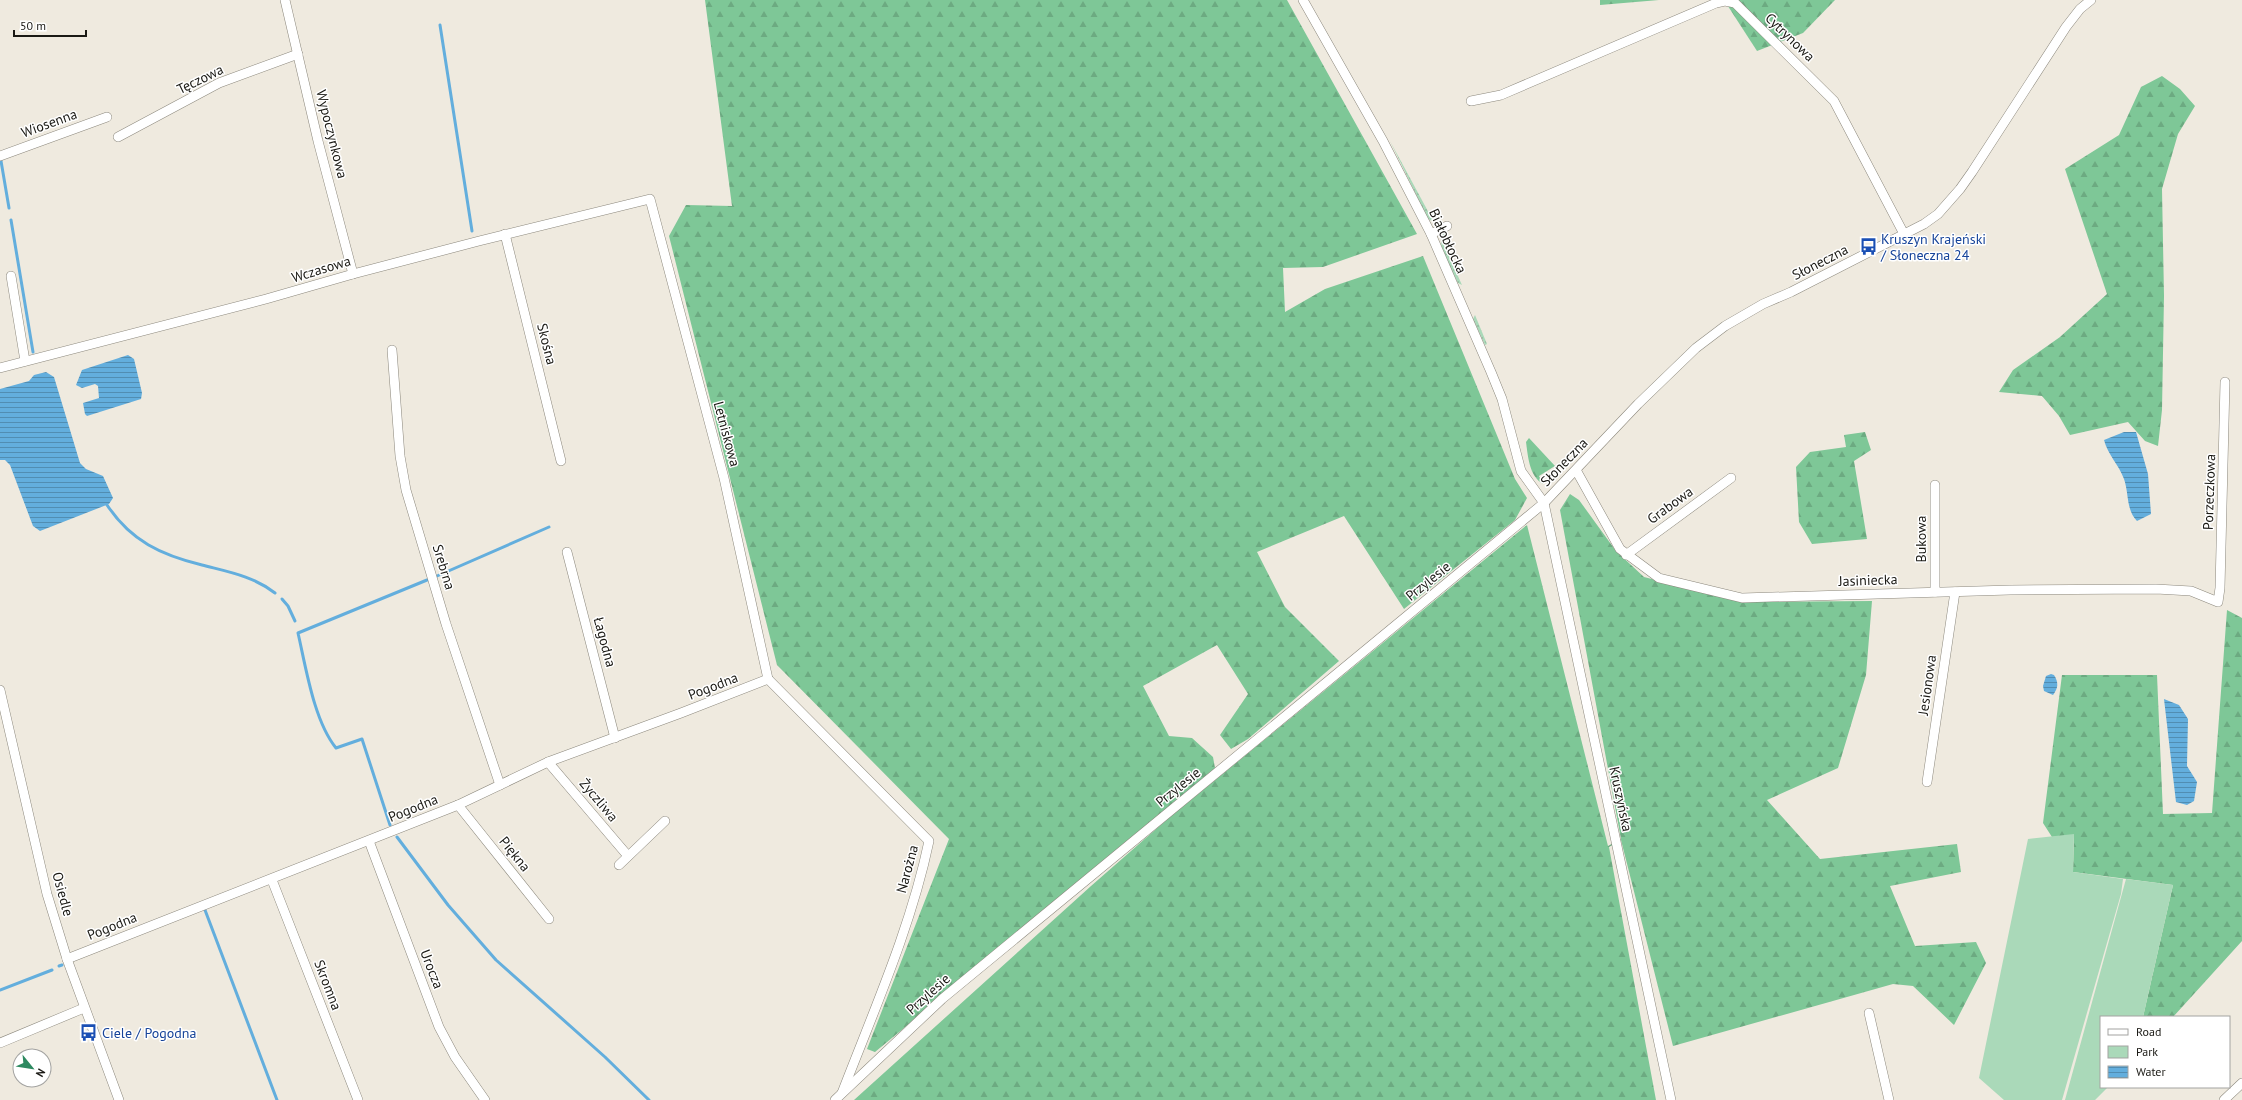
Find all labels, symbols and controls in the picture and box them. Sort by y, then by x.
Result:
street label: Cytrynowa [1761,9,1819,65]
scale bar [14,12,86,38]
text: 50 m [20,18,46,33]
street label: Tęczowa [174,60,226,98]
street label: Wypoczynkowa [312,88,352,180]
street label: Wiosenna [19,105,79,141]
street label: Białobłocka [1425,206,1471,276]
place label: Kruszyn Krajeński / Słoneczna 24 [1880,230,1986,264]
bus stop icon: Kruszyn Krajeński / Słoneczna 24 [1858,237,1878,257]
street label: Słoneczna [1789,240,1851,284]
street label: Wczasowa [289,251,353,286]
street label: Skośna [533,321,561,367]
street label: Letniskowa [710,399,744,469]
street label: Słoneczna [1536,434,1592,490]
street label: Porzeczkowa [2199,454,2219,530]
street label: Grabowa [1644,482,1697,528]
street label: Bukowa [1912,516,1930,562]
street label: Srebrna [429,542,459,592]
street label: Przylesie [1402,557,1454,605]
street label: Jasiniecka [1837,570,1898,590]
street label: Łagodna [590,615,620,669]
street label: Jesionowa [1914,654,1940,717]
street label: Pogodna [686,668,741,704]
street label: Przylesie [1152,763,1204,811]
street label: Kruszyńska [1605,765,1637,833]
street label: Życzliwa [576,775,622,825]
street label: Pogodna [386,790,441,826]
street label: Piękna [495,833,535,875]
street label: Narożna [892,843,922,895]
street label: Osiedle [48,870,78,918]
street label: Pogodna [85,908,140,944]
street label: Urocza [416,947,448,991]
street label: Skromna [310,957,346,1013]
street label: Przylesie [902,970,954,1018]
legend [2100,1016,2230,1088]
bus stop icon: Ciele / Pogodna [79,1023,99,1043]
place label: Ciele / Pogodna [102,1024,197,1042]
text: Road [2136,1024,2161,1039]
text: Park [2136,1044,2158,1059]
north arrow [12,1048,52,1088]
text: Water [2136,1064,2166,1079]
text: N [33,1066,49,1080]

